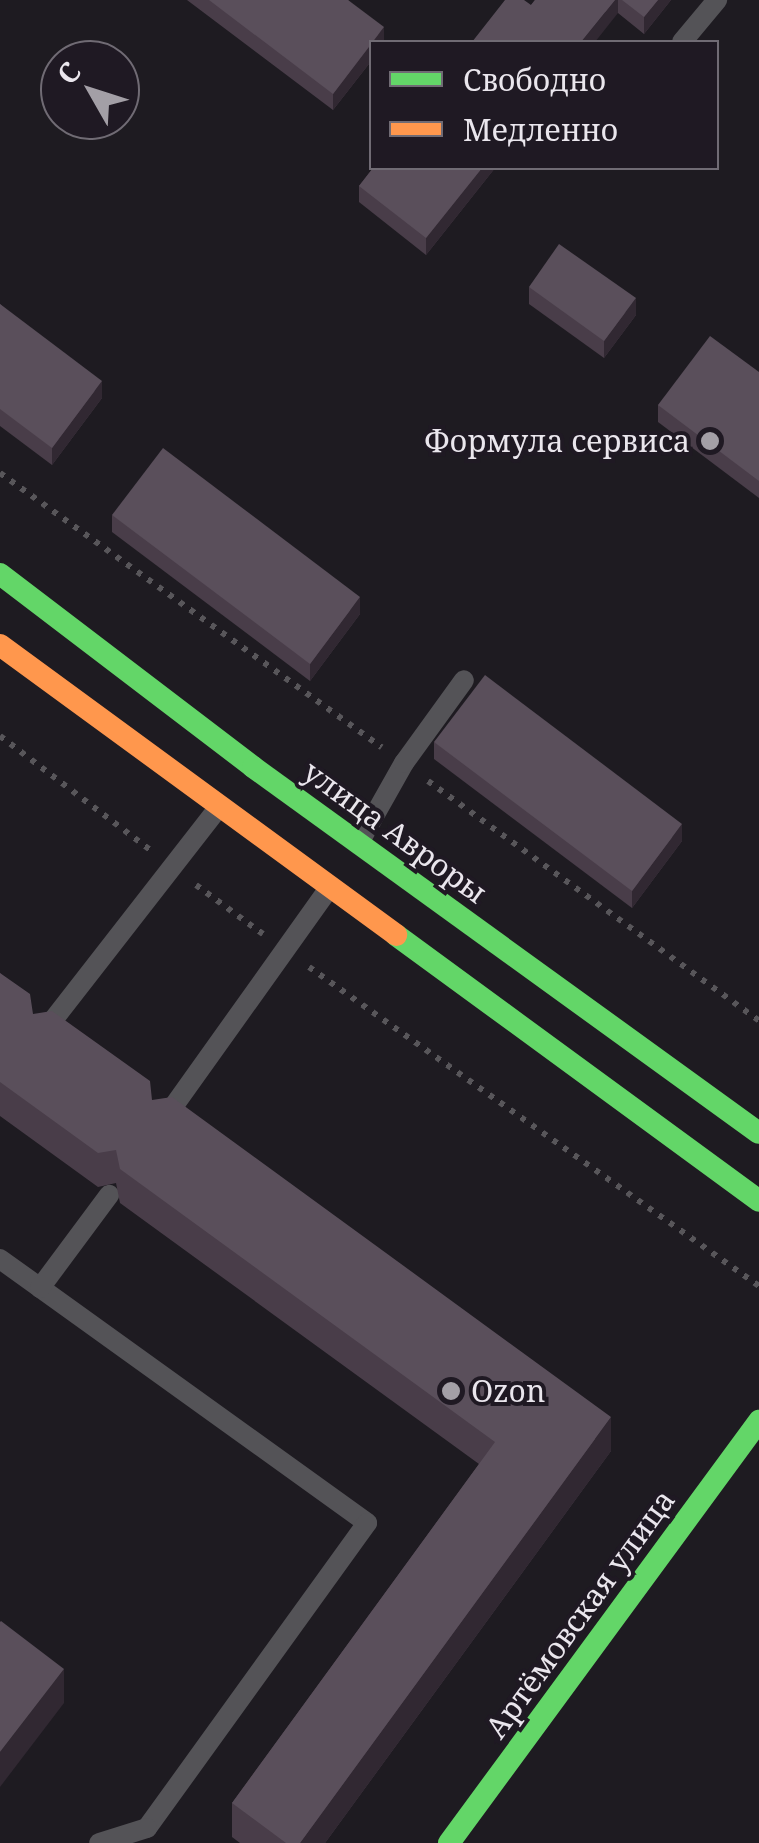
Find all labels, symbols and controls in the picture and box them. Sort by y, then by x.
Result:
north arrow [40,40,140,140]
legend [369,40,719,170]
text: С [48,53,89,92]
text: Свободно [463,59,606,100]
text: Медленно [463,109,618,150]
place label: Формула сервиса [424,423,690,459]
marker: Формула сервиса [699,430,721,452]
street label: улица Авроры [296,753,494,911]
place label: Ozon [471,1373,545,1409]
marker: Ozon [440,1380,462,1402]
street label: Артёмовская улица [478,1483,682,1745]

